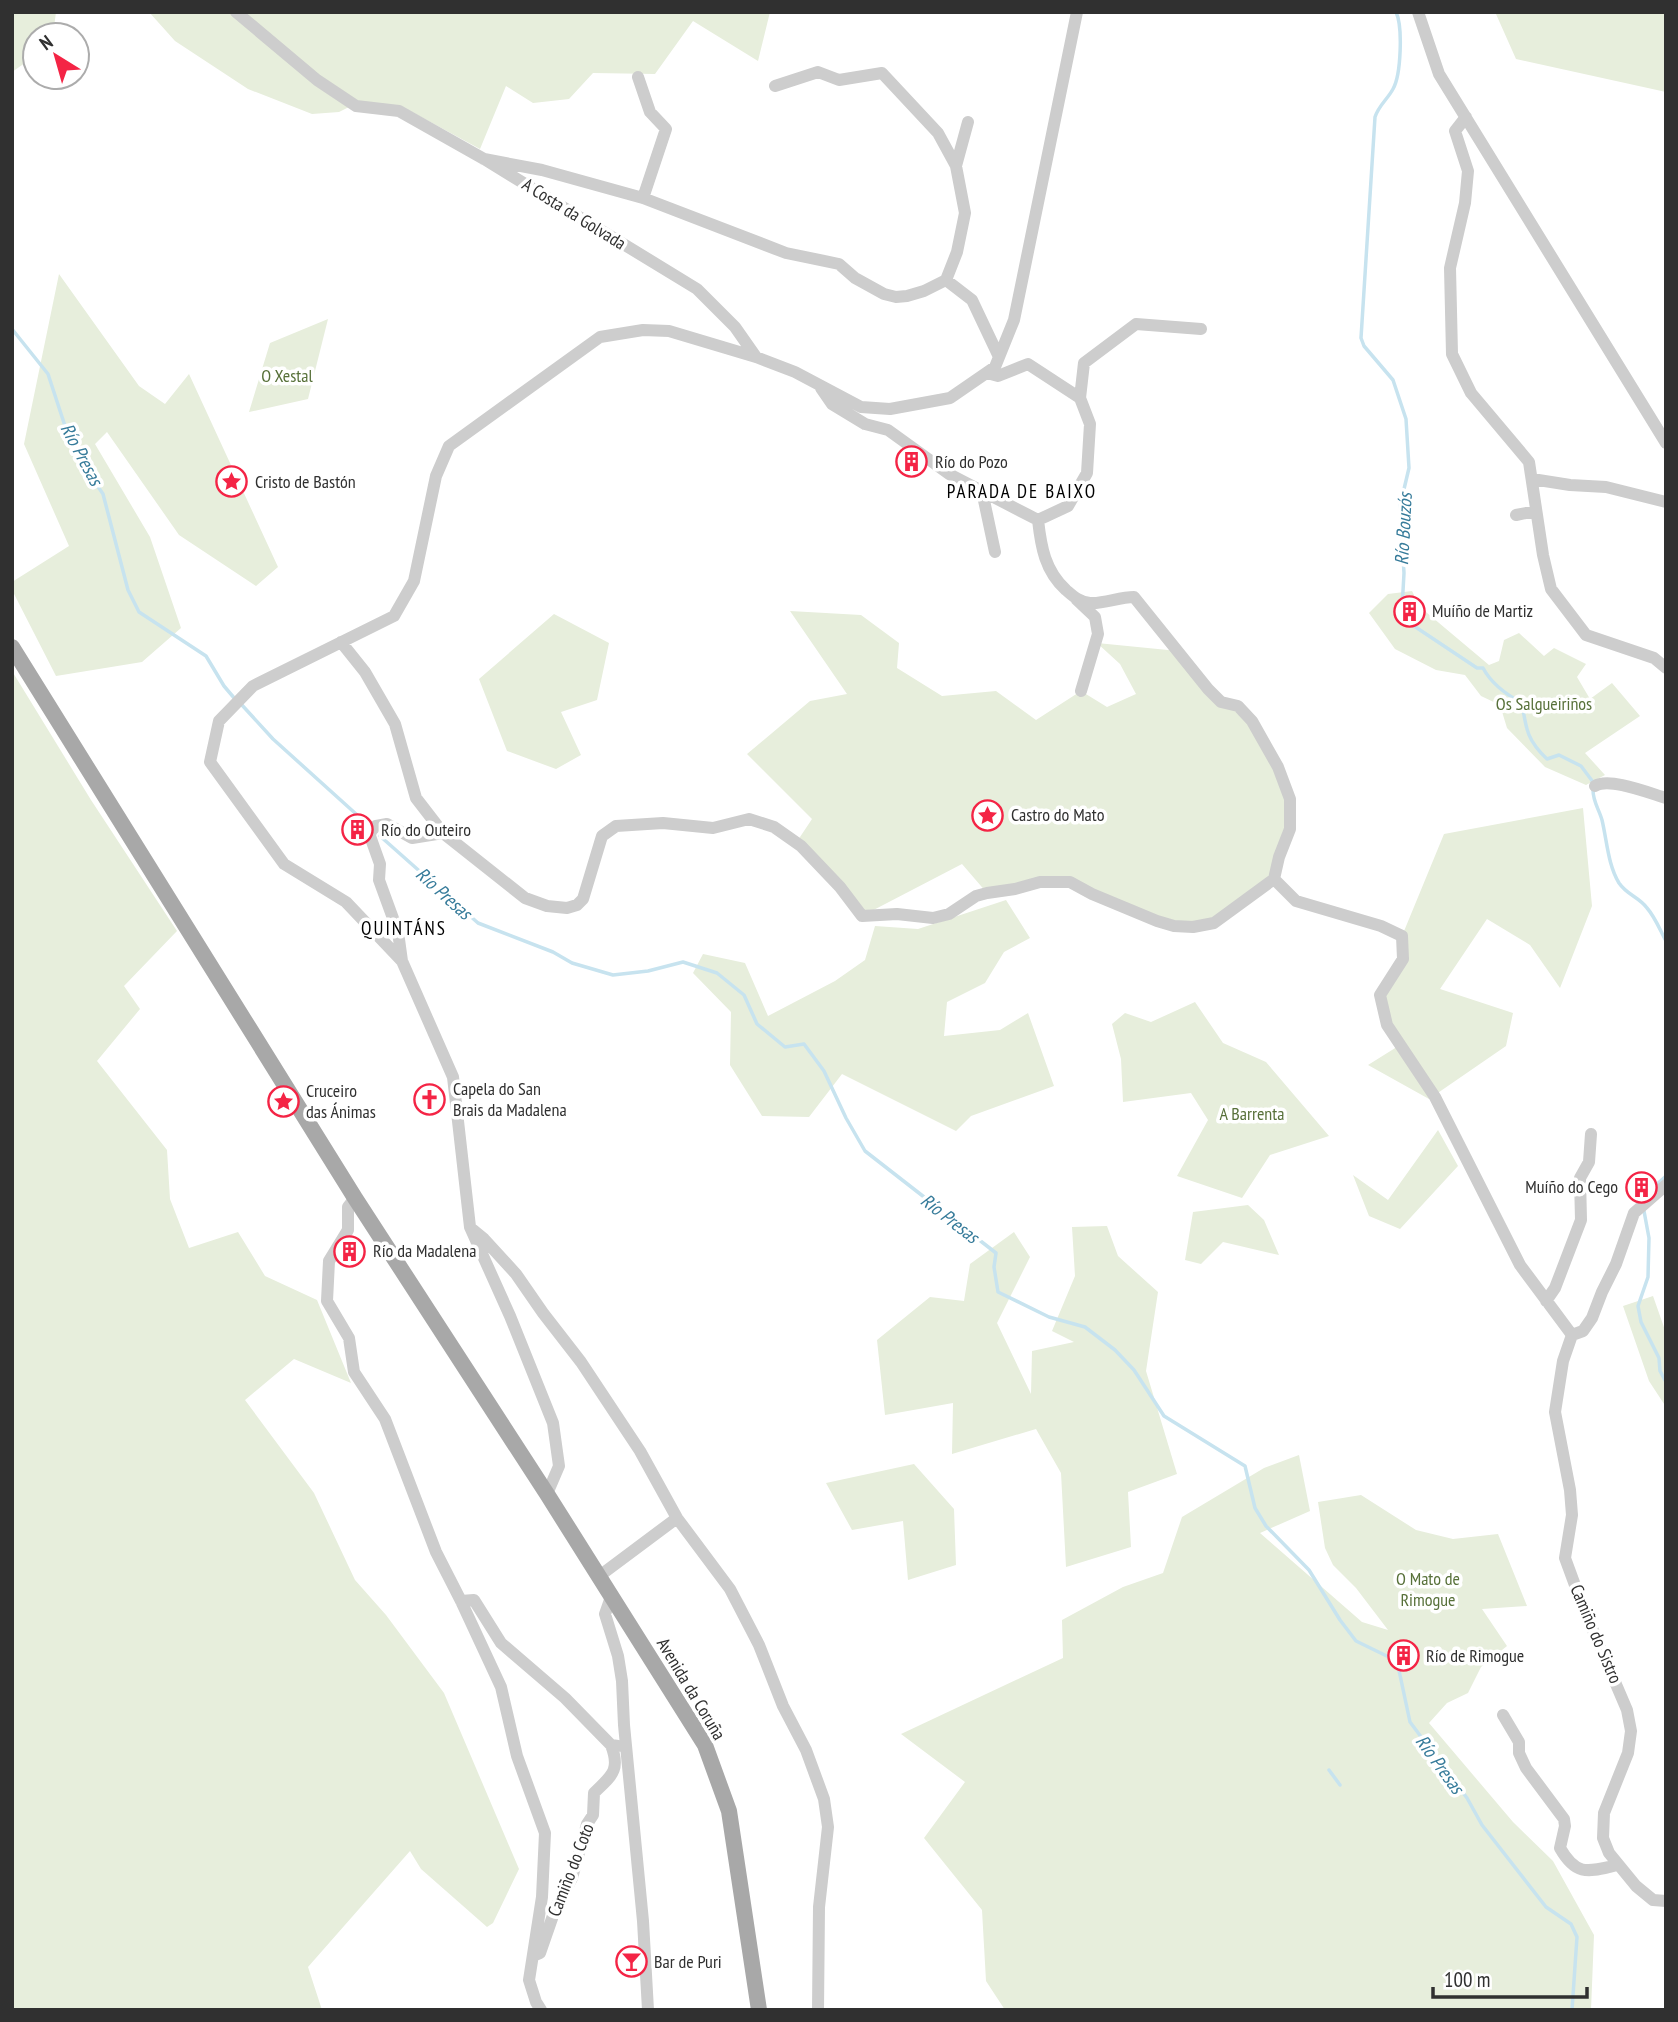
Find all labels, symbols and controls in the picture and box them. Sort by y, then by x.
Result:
north arrow [21,21,91,91]
text: N [34,30,57,55]
street label: A Costa da Golvada [518,173,630,255]
park label: O Xestal [261,364,314,387]
water label: Río Presas [56,419,109,491]
building icon: Río do Pozo [895,445,929,479]
place label: Río do Pozo [935,450,1008,473]
place icon: Cristo de Bastón [215,465,249,499]
place label: Cristo de Bastón [255,470,356,493]
district label: PARADA DE BAIXO [947,479,1097,503]
water label: Río Bouzós [1389,491,1417,566]
building icon: Muíño de Martiz [1392,594,1426,628]
place label: Muíño de Martiz [1432,599,1533,622]
park label: Os Salgueiriños [1496,692,1592,715]
place icon: Castro do Mato [971,798,1005,832]
place label: Castro do Mato [1011,803,1105,826]
building icon: Río do Outeiro [341,813,375,847]
place label: Río do Outeiro [381,818,471,841]
water label: Río Presas [411,862,478,925]
district label: QUINTÁNS [361,916,447,940]
place label: Capela do San Brais da Madalena [453,1077,567,1121]
place label: Cruceiro das Ánimas [306,1079,376,1123]
church icon: Capela do San Brais da Madalena [413,1082,447,1116]
place icon: Cruceiro das Ánimas [266,1084,300,1118]
park label: A Barrenta [1220,1102,1284,1125]
building icon: Muíño do Cego [1624,1170,1658,1204]
place label: Muíño do Cego [1525,1175,1618,1198]
water label: Río Presas [916,1188,985,1249]
building icon: Río da Madalena [333,1234,367,1268]
place label: Río da Madalena [373,1239,476,1262]
park label: O Mato de Rimogue [1396,1567,1460,1611]
street label: Camiño do Sistro [1565,1581,1628,1687]
street label: Avenida da Coruña [652,1633,731,1744]
building icon: Río de Rimogue [1386,1639,1420,1673]
place label: Río de Rimogue [1426,1644,1524,1667]
water label: Río Presas [1411,1730,1470,1799]
street label: Camiño do Coto [542,1820,599,1920]
bar icon: Bar de Puri [614,1945,648,1979]
place label: Bar de Puri [654,1950,722,1973]
scale bar [1433,1955,1587,1999]
text: 100 m [1444,1966,1490,1993]

